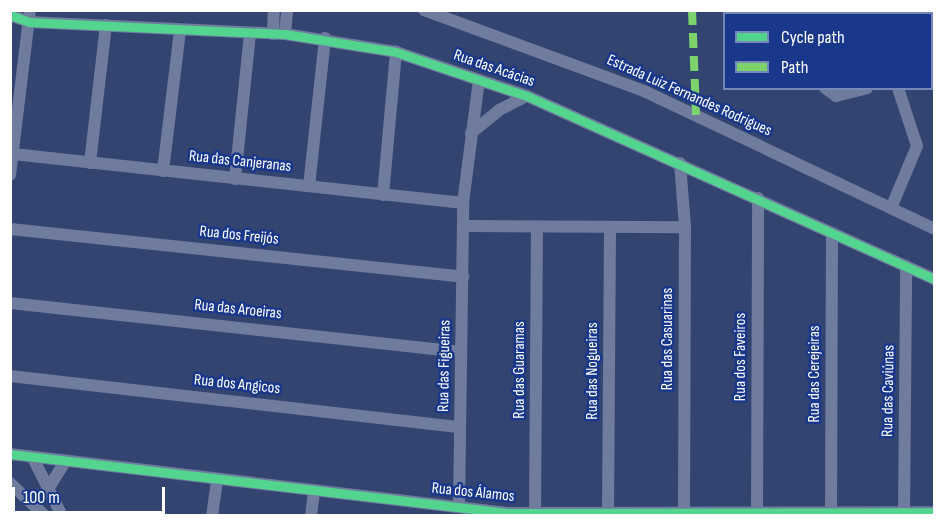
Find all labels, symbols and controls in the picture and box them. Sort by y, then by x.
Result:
legend [723,12,933,90]
text: Cycle path [781,27,845,48]
street label: Rua das Acácias [451,46,537,92]
street label: Estrada Luiz Fernandes Rodrigues [604,51,774,141]
text: Path [781,57,809,78]
street label: Rua das Canjeranas [188,147,292,177]
street label: Rua dos Freijós [199,222,279,250]
street label: Rua das Casuarinas [658,288,678,390]
street label: Rua das Aroeiras [193,296,283,324]
street label: Rua dos Faveiros [731,313,751,401]
street label: Rua das Figueiras [435,320,455,412]
street label: Rua das Guaramas [510,321,530,419]
street label: Rua das Nogueiras [583,322,603,420]
street label: Rua das Cerejeiras [805,325,825,423]
street label: Rua das Caviúnas [879,345,899,437]
street label: Rua dos Angicos [193,371,281,399]
scale bar [15,475,168,513]
street label: Rua dos Álamos [431,479,515,507]
text: 100 m [23,487,60,508]

